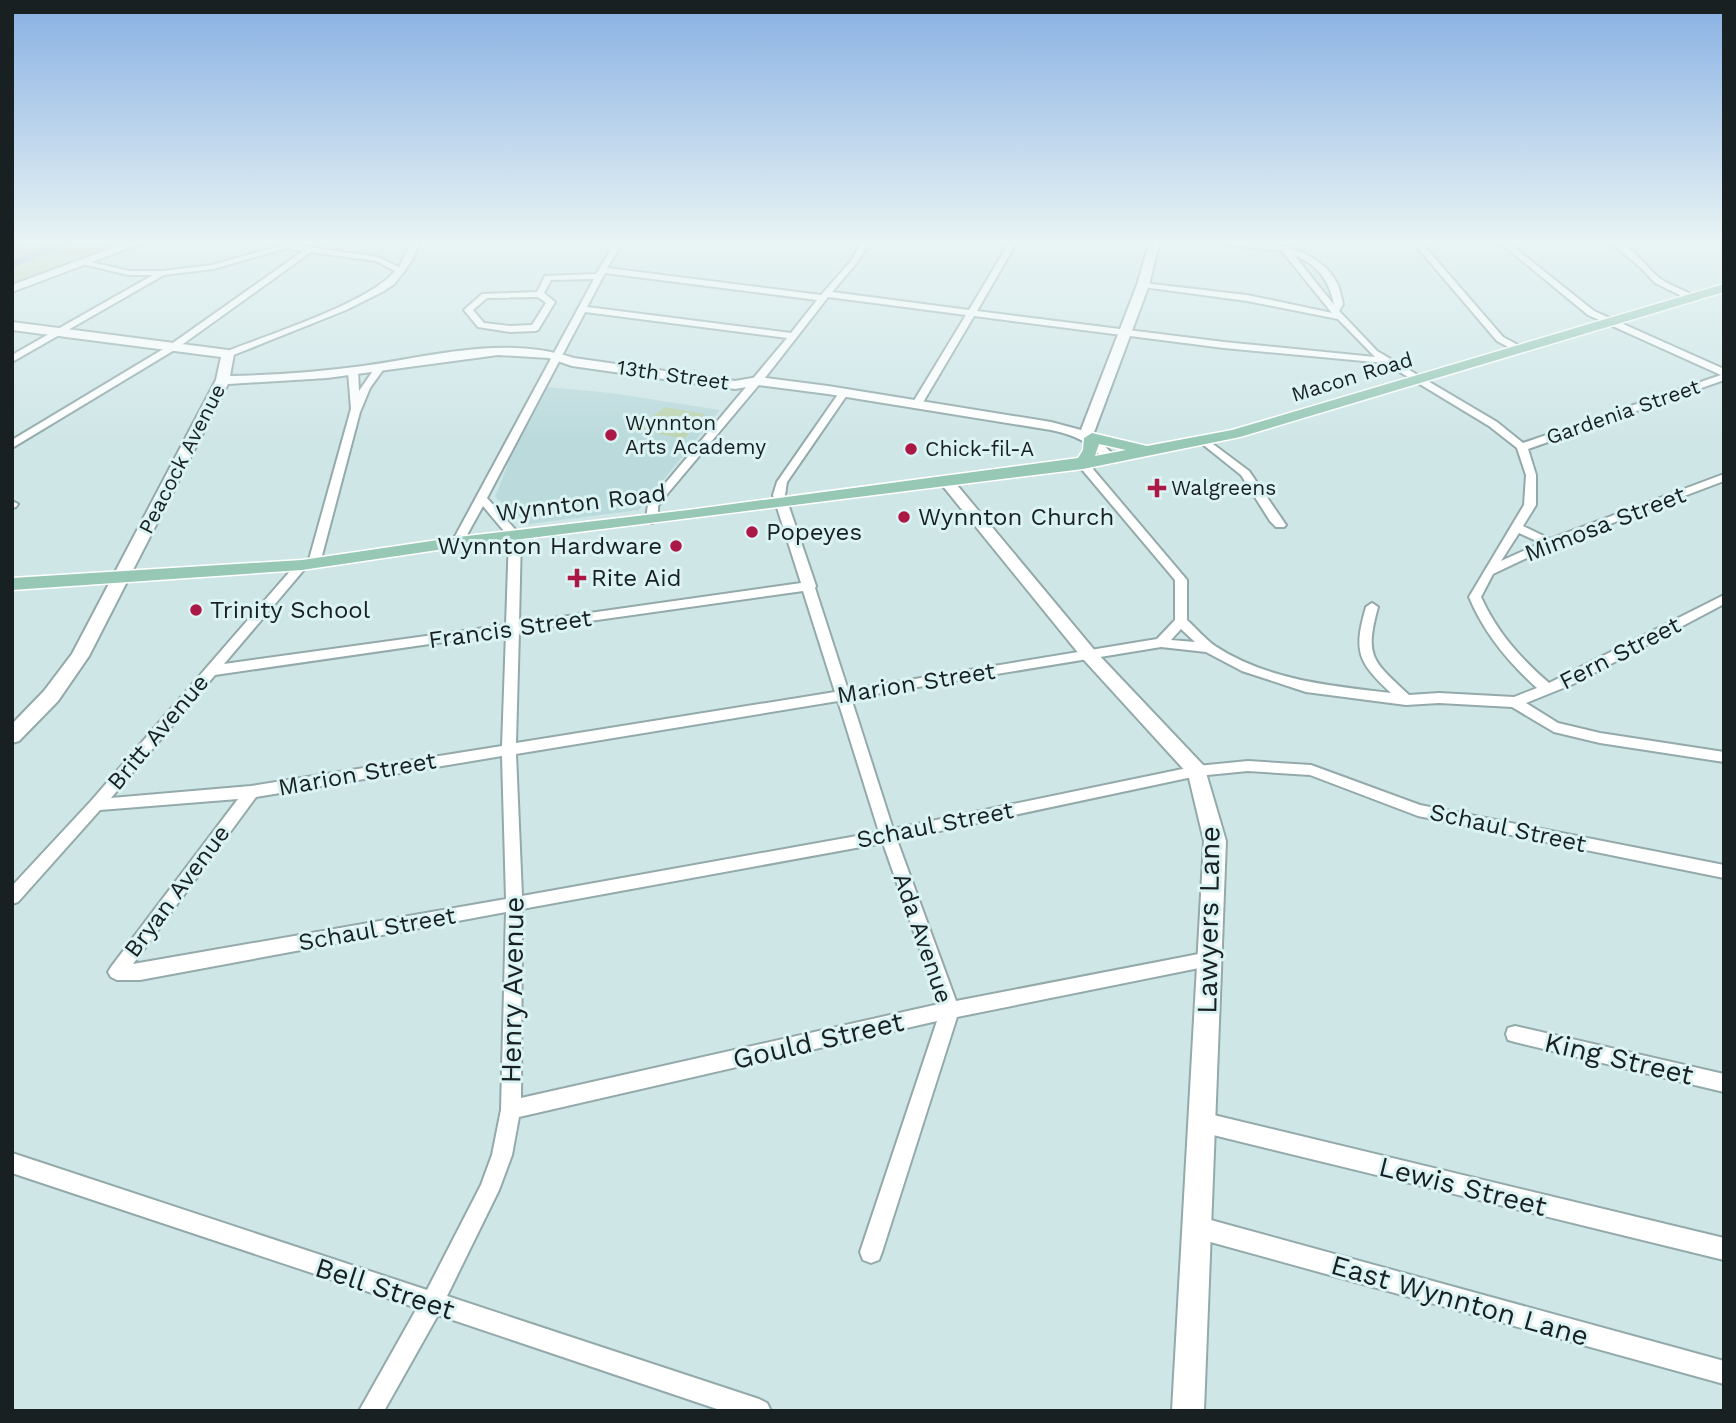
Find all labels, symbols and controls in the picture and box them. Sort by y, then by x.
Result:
street label: Macon Road [1288,346,1416,407]
street label: 13th Street [616,354,731,395]
street label: Gardenia Street [1543,373,1703,450]
street label: Peacock Avenue [133,380,230,538]
place label: Wynnton Arts Academy [625,410,766,459]
marker: Wynnton Arts Academy [603,427,619,443]
place label: Chick-fil-A [925,436,1034,461]
marker: Chick-fil-A [903,441,919,457]
place label: Walgreens [1171,475,1276,500]
street label: Wynnton Road [494,479,668,527]
marker: Walgreens [1149,480,1165,496]
street label: Mimosa Street [1521,480,1689,568]
place label: Wynnton Church [918,503,1114,531]
marker: Wynnton Church [896,509,912,525]
place label: Popeyes [766,518,862,546]
marker: Popeyes [744,524,760,540]
place label: Wynnton Hardware [437,532,662,560]
marker: Wynnton Hardware [668,538,684,554]
place label: Rite Aid [591,564,682,592]
marker: Rite Aid [569,570,585,586]
place label: Trinity School [210,596,371,624]
marker: Trinity School [188,602,204,618]
street label: Francis Street [427,604,593,654]
street label: Fern Street [1555,611,1685,695]
street label: Marion Street [835,657,997,709]
street label: Britt Avenue [101,668,215,796]
street label: Marion Street [276,746,438,802]
street label: Schaul Street [854,796,1016,854]
street label: Schaul Street [1427,798,1589,858]
street label: Bryan Avenue [118,819,236,963]
street label: Lawyers Lane [1190,826,1227,1014]
street label: Ada Avenue [888,869,958,1007]
street label: Henry Avenue [494,897,531,1084]
street label: Schaul Street [296,901,458,957]
street label: Gould Street [729,1005,907,1076]
street label: King Street [1541,1025,1697,1092]
street label: Lewis Street [1376,1150,1550,1223]
street label: East Wynnton Lane [1327,1248,1592,1353]
street label: Bell Street [311,1250,459,1327]

